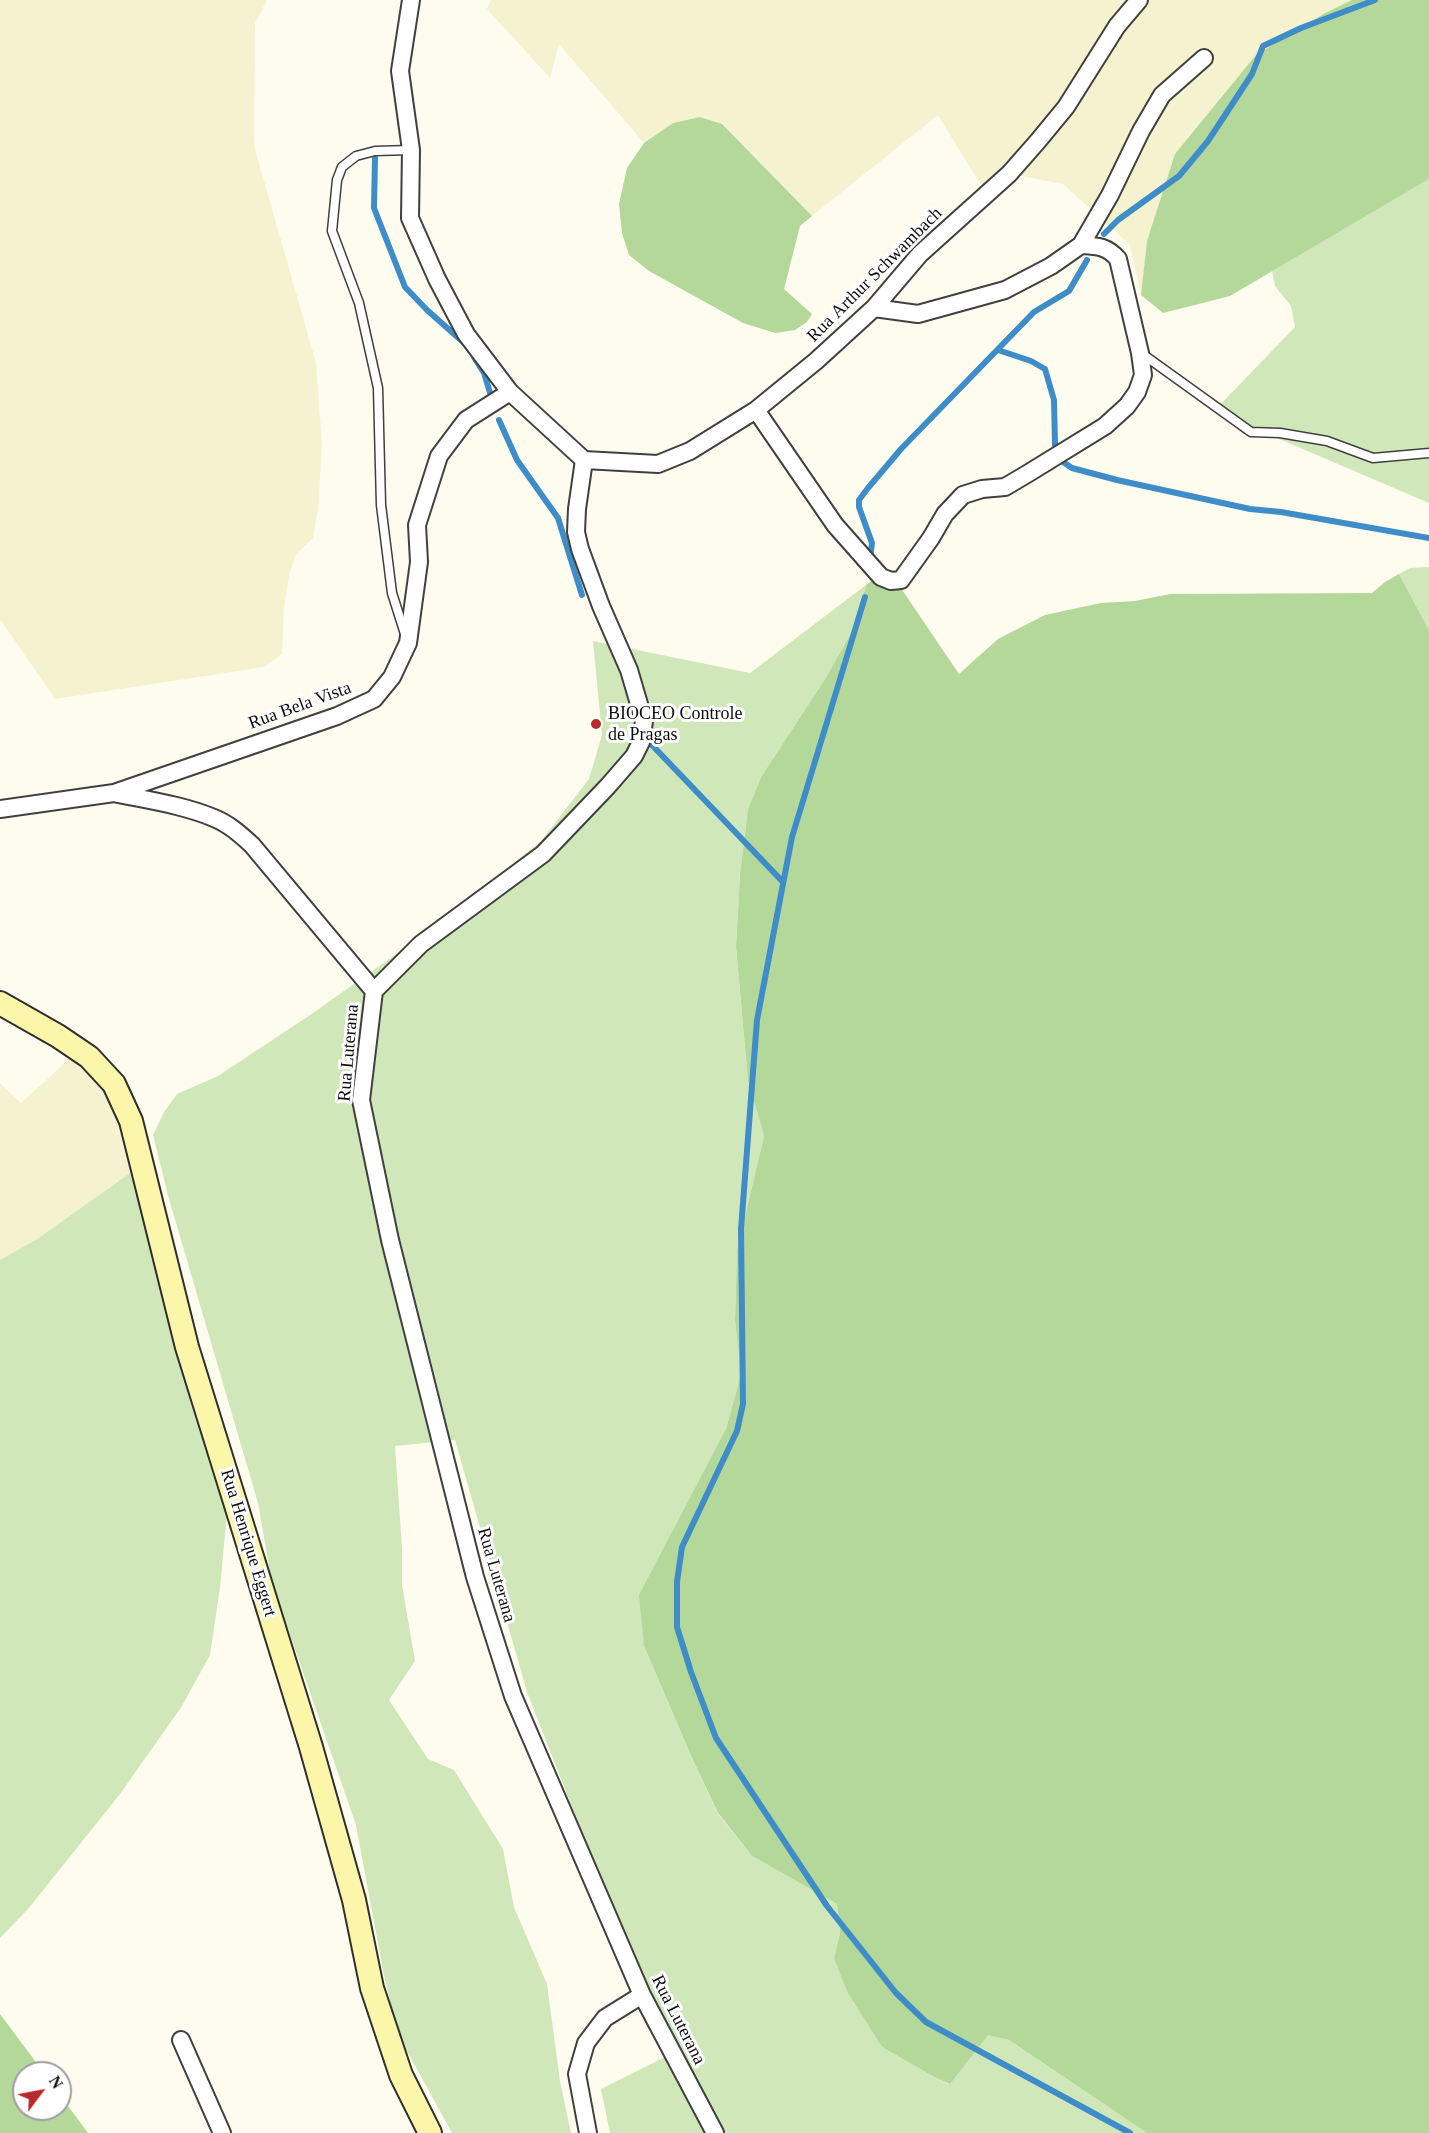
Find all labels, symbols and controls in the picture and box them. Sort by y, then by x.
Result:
street label: Rua Arthur Schwambach [803,203,947,347]
street label: Rua Bela Vista [246,677,354,735]
place label: BIOCEO Controle de Pragas [608,703,742,746]
marker: BIOCEO Controle de Pragas [589,717,603,731]
street label: Rua Luterana [334,1004,364,1102]
street label: Rua Henrique Eggert [215,1467,281,1619]
street label: Rua Luterana [472,1525,520,1625]
street label: Rua Luterana [646,1972,710,2068]
north arrow [12,2061,72,2121]
text: N [46,2073,66,2092]

